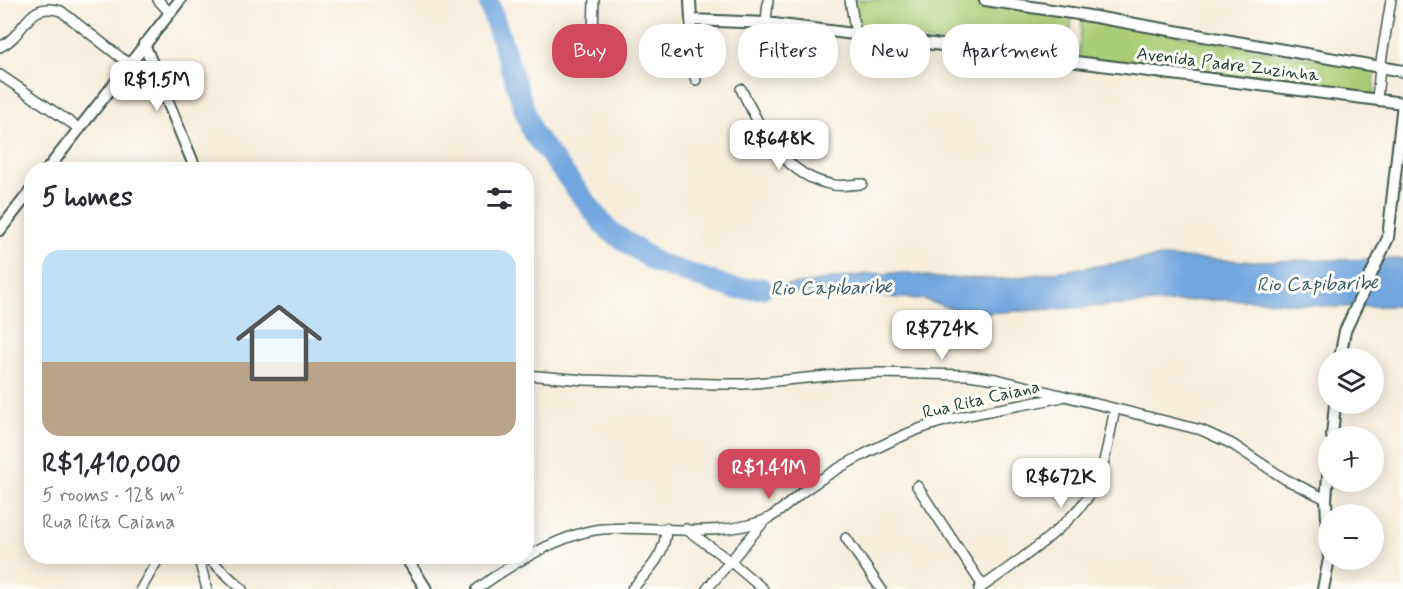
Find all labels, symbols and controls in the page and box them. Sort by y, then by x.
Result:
chip: Buy [552,24,627,78]
chip: Rent [639,24,726,78]
chip: Filters [738,24,838,78]
chip: New [850,24,930,78]
chip: Apartment [942,24,1079,78]
street label: Avenida Padre Zuzinha [1135,42,1321,88]
pin: R$1.5M [108,61,206,112]
text: R$1.5M [124,67,190,94]
pin: R$648K [730,120,828,171]
text: R$648K [744,126,814,153]
text: 5 homes [42,181,133,215]
icon: filters [483,182,516,215]
water label: Rio Capibaribe [1256,270,1380,299]
water label: Rio Capibaribe [770,274,894,303]
icon: home [225,289,333,397]
pin: R$724K [893,310,991,361]
text: R$724K [906,316,978,343]
map controls [1318,348,1384,570]
button: layers [1318,348,1384,414]
street label: Rua Rita Caiana [920,375,1042,425]
button: + [1318,426,1384,492]
text: R$1,410,000 [42,448,181,482]
pin: R$1.41M [714,449,824,500]
text: R$1.41M [732,455,806,482]
pin: R$672K [1012,458,1110,509]
text: R$672K [1026,464,1096,491]
text: 5 rooms · 128 m² [42,482,185,509]
button: − [1318,504,1384,570]
text: Rua Rita Caiana [42,509,175,536]

